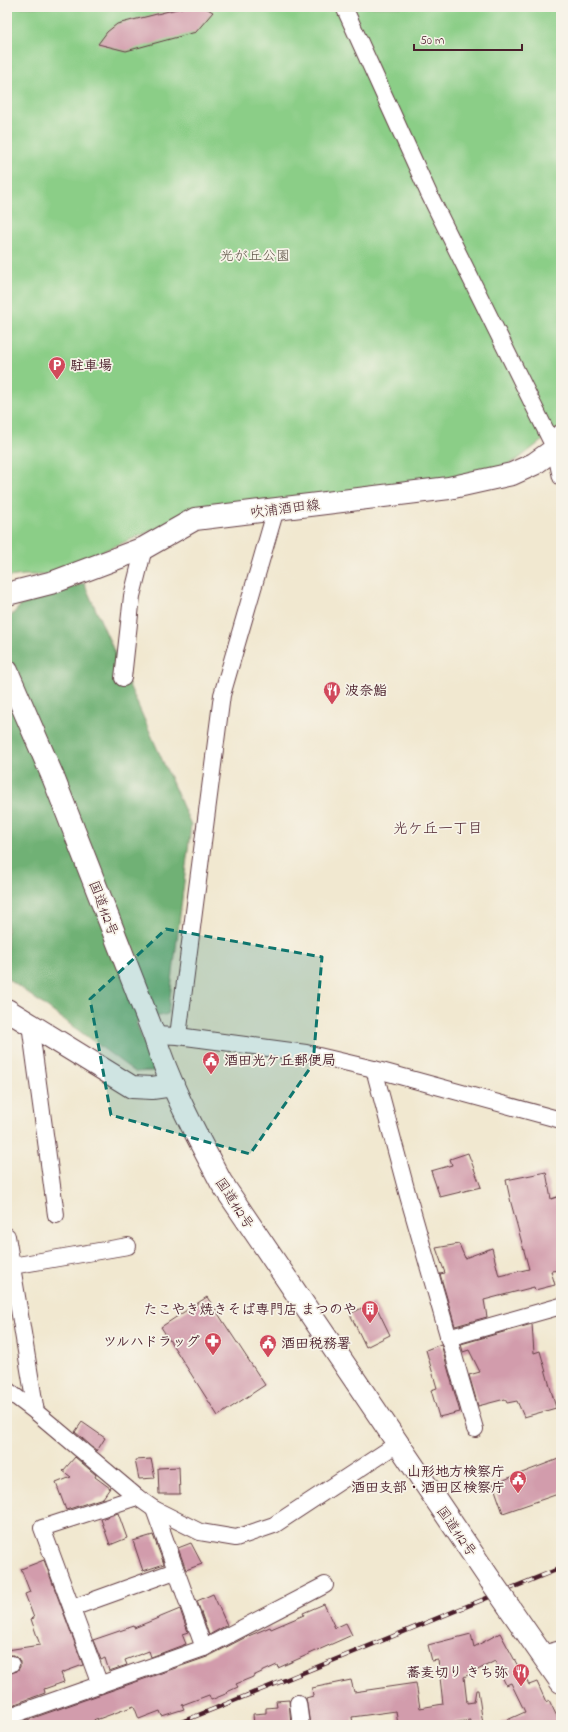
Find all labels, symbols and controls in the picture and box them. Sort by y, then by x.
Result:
scale bar [414,26,522,52]
text: 50 m [420,32,444,50]
park label: 光が丘公園 [220,246,290,267]
parking icon: 駐車場 [47,355,67,380]
place label: 駐車場 [70,356,112,377]
street label: 吹浦酒田線 [249,495,321,524]
restaurant icon: 波奈鮨 [322,680,342,705]
place label: 波奈鮨 [345,681,387,702]
district label: 光ケ丘一丁目 [393,818,483,840]
street label: 国道112号 [82,878,123,939]
public building icon: 酒田光ケ丘郵便局 [201,1050,221,1075]
place label: 酒田光ケ丘郵便局 [224,1051,336,1072]
street label: 国道112号 [209,1174,258,1234]
building icon: たこやき焼きそば専門店 まつのや [360,1299,380,1324]
place label: たこやき焼きそば専門店 まつのや [144,1300,357,1321]
pharmacy icon: ツルハドラッグ [203,1331,223,1356]
place label: ツルハドラッグ [103,1332,200,1353]
public building icon: 酒田税務署 [258,1333,278,1358]
place label: 酒田税務署 [281,1334,351,1355]
place label: 山形地方検察庁 酒田支部・酒田区検察庁 [351,1462,505,1499]
public building icon: 山形地方検察庁 酒田支部・酒田区検察庁 [508,1469,528,1494]
street label: 国道112号 [431,1502,481,1562]
restaurant icon: 蕎麦切り きち弥 [511,1662,531,1687]
place label: 蕎麦切り きち弥 [407,1663,508,1684]

